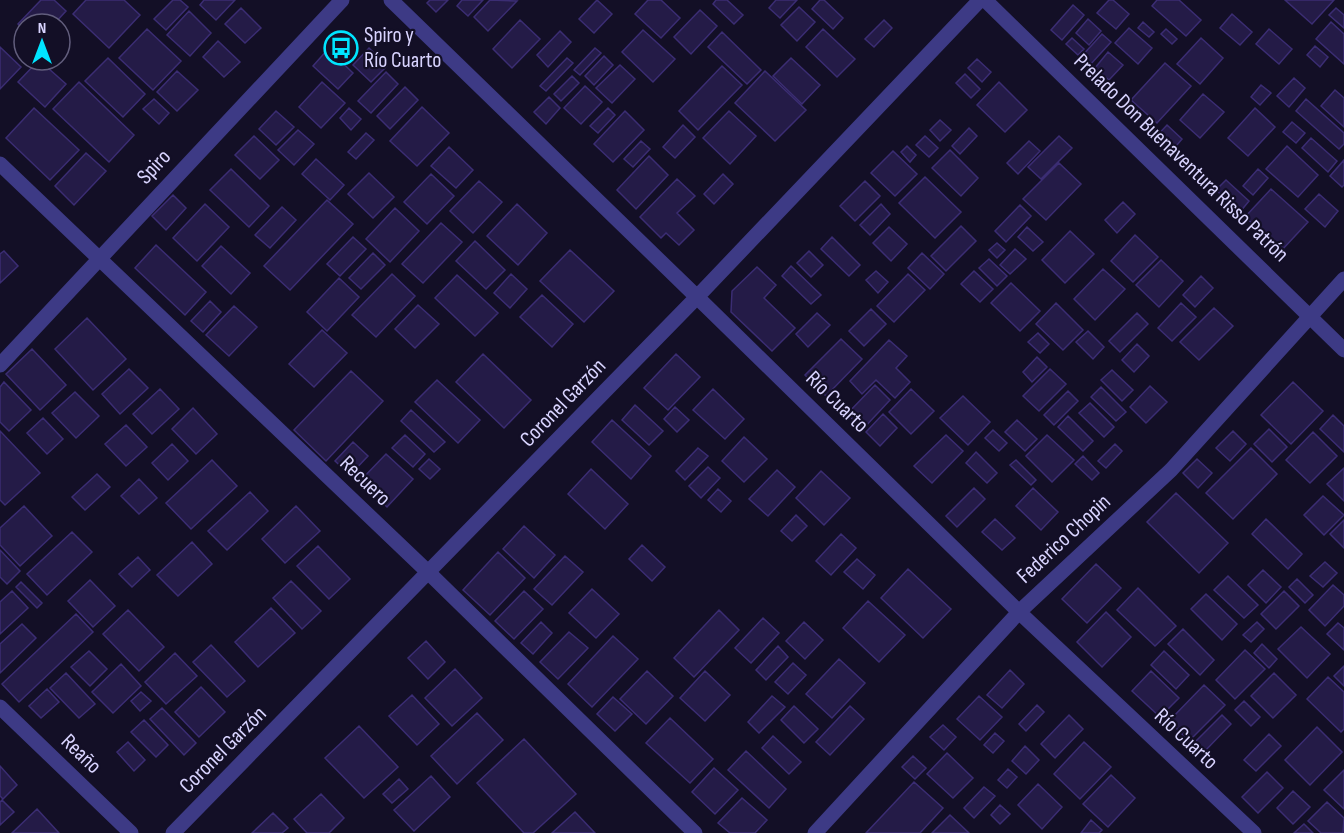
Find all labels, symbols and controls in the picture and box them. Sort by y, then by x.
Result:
north arrow [12,12,72,72]
text: N [38,19,46,38]
place label: Spiro y Río Cuarto [364,22,441,74]
bus stop icon: Spiro y Río Cuarto [323,30,359,66]
street label: Prelado Don Buenaventura Risso Patrón [1068,48,1294,268]
street label: Spiro [131,144,177,190]
street label: Coronel Garzón [514,353,612,453]
street label: Río Cuarto [800,365,874,439]
street label: Recuero [334,450,396,512]
street label: Federico Chopin [1011,489,1117,589]
street label: Coronel Garzón [174,701,272,799]
street label: Río Cuarto [1148,703,1224,775]
street label: Reaño [55,728,107,780]

